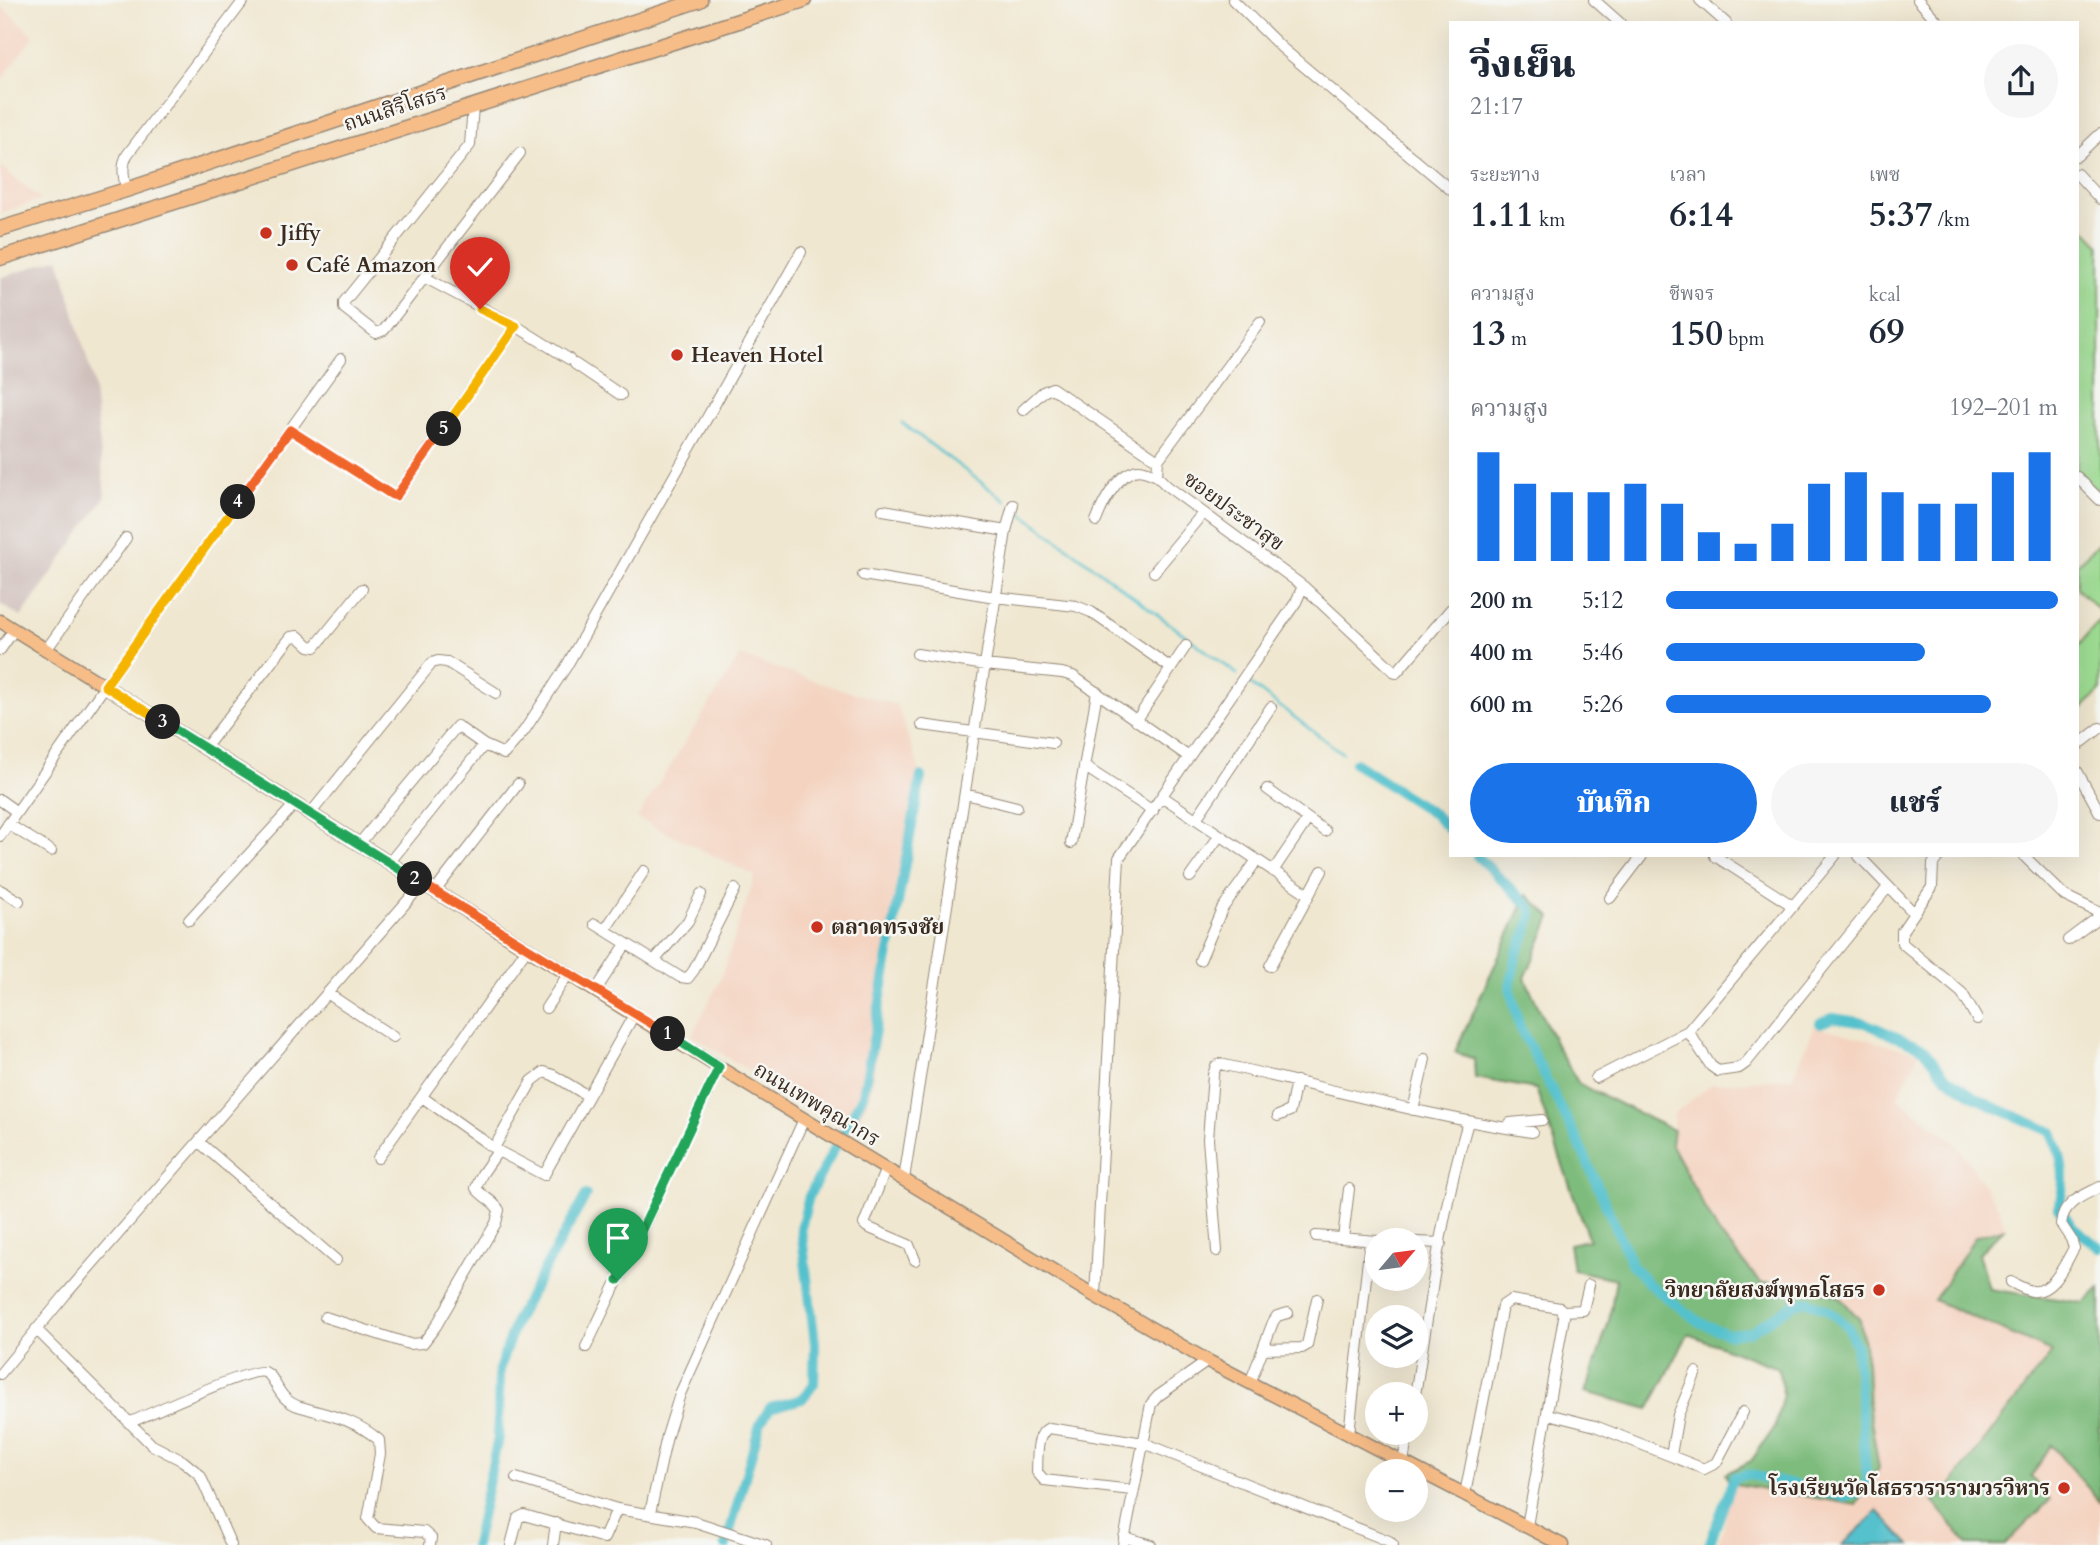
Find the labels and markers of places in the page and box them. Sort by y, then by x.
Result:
place label: Jiffy [277,219,321,248]
marker: Jiffy [258,225,274,241]
pin [450,237,510,309]
place label: Café Amazon [306,251,437,280]
marker: Café Amazon [284,257,300,273]
place label: Heaven Hotel [691,341,823,370]
marker: Heaven Hotel [669,347,685,363]
pin: 5 [426,412,462,446]
pin: 4 [220,484,256,520]
pin: 3 [146,704,180,740]
pin: 2 [398,862,432,896]
place label: ตลาดทรงชัย [831,913,944,942]
marker: ตลาดทรงชัย [809,919,825,935]
pin: 1 [650,1016,686,1052]
pin [588,1208,648,1280]
place label: วิทยาลัยสงฆ์พุทธโสธร [1665,1275,1865,1305]
marker: วิทยาลัยสงฆ์พุทธโสธร [1871,1282,1887,1298]
place label: โรงเรียนวัดโสธรวรารามวรวิหาร [1768,1473,2050,1503]
marker: โรงเรียนวัดโสธรวรารามวรวิหาร [2056,1480,2072,1496]

